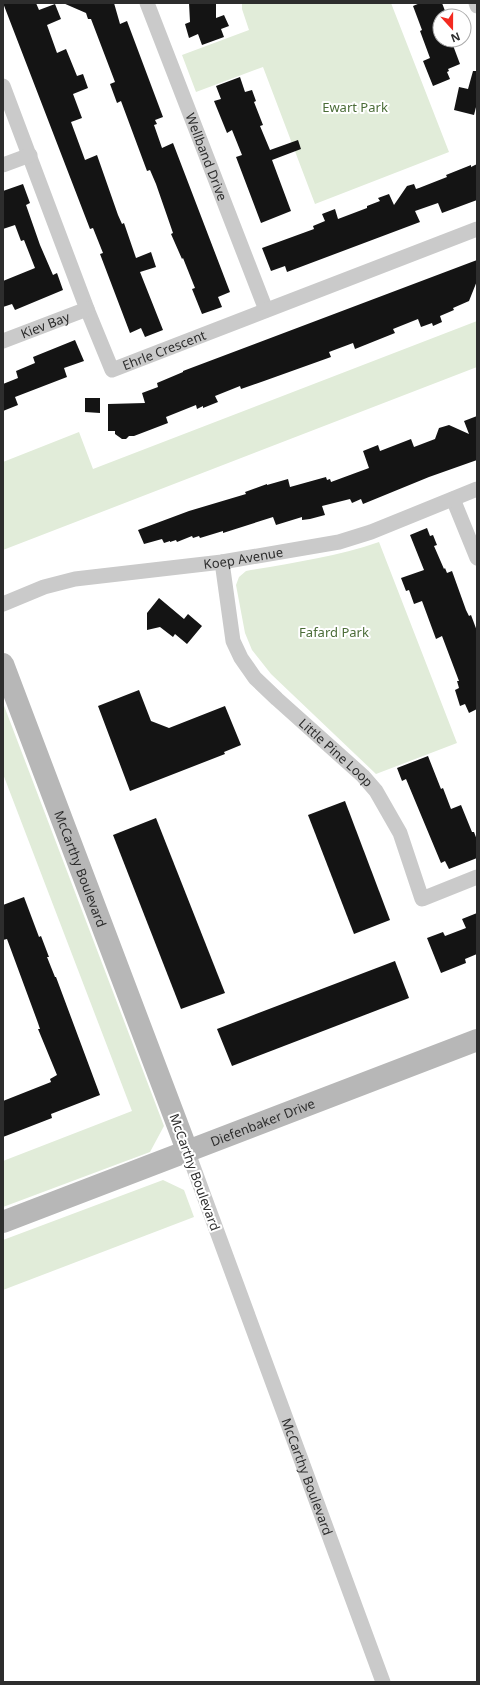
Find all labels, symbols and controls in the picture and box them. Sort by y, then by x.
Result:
north arrow [432,8,472,48]
text: N [449,29,463,46]
park label: Ewart Park [322,98,388,116]
street label: Wellband Drive [181,110,232,203]
street label: Kiev Bay [18,307,72,342]
street label: Ehrle Crescent [120,326,209,374]
street label: Koep Avenue [203,543,284,573]
park label: Fafard Park [299,623,369,641]
street label: Little Pine Loop [295,714,377,790]
street label: McCarthy Boulevard [50,808,111,930]
street label: Diefenbaker Drive [208,1094,317,1151]
street label: McCarthy Boulevard [165,1111,225,1233]
street label: McCarthy Boulevard [278,1415,337,1538]

